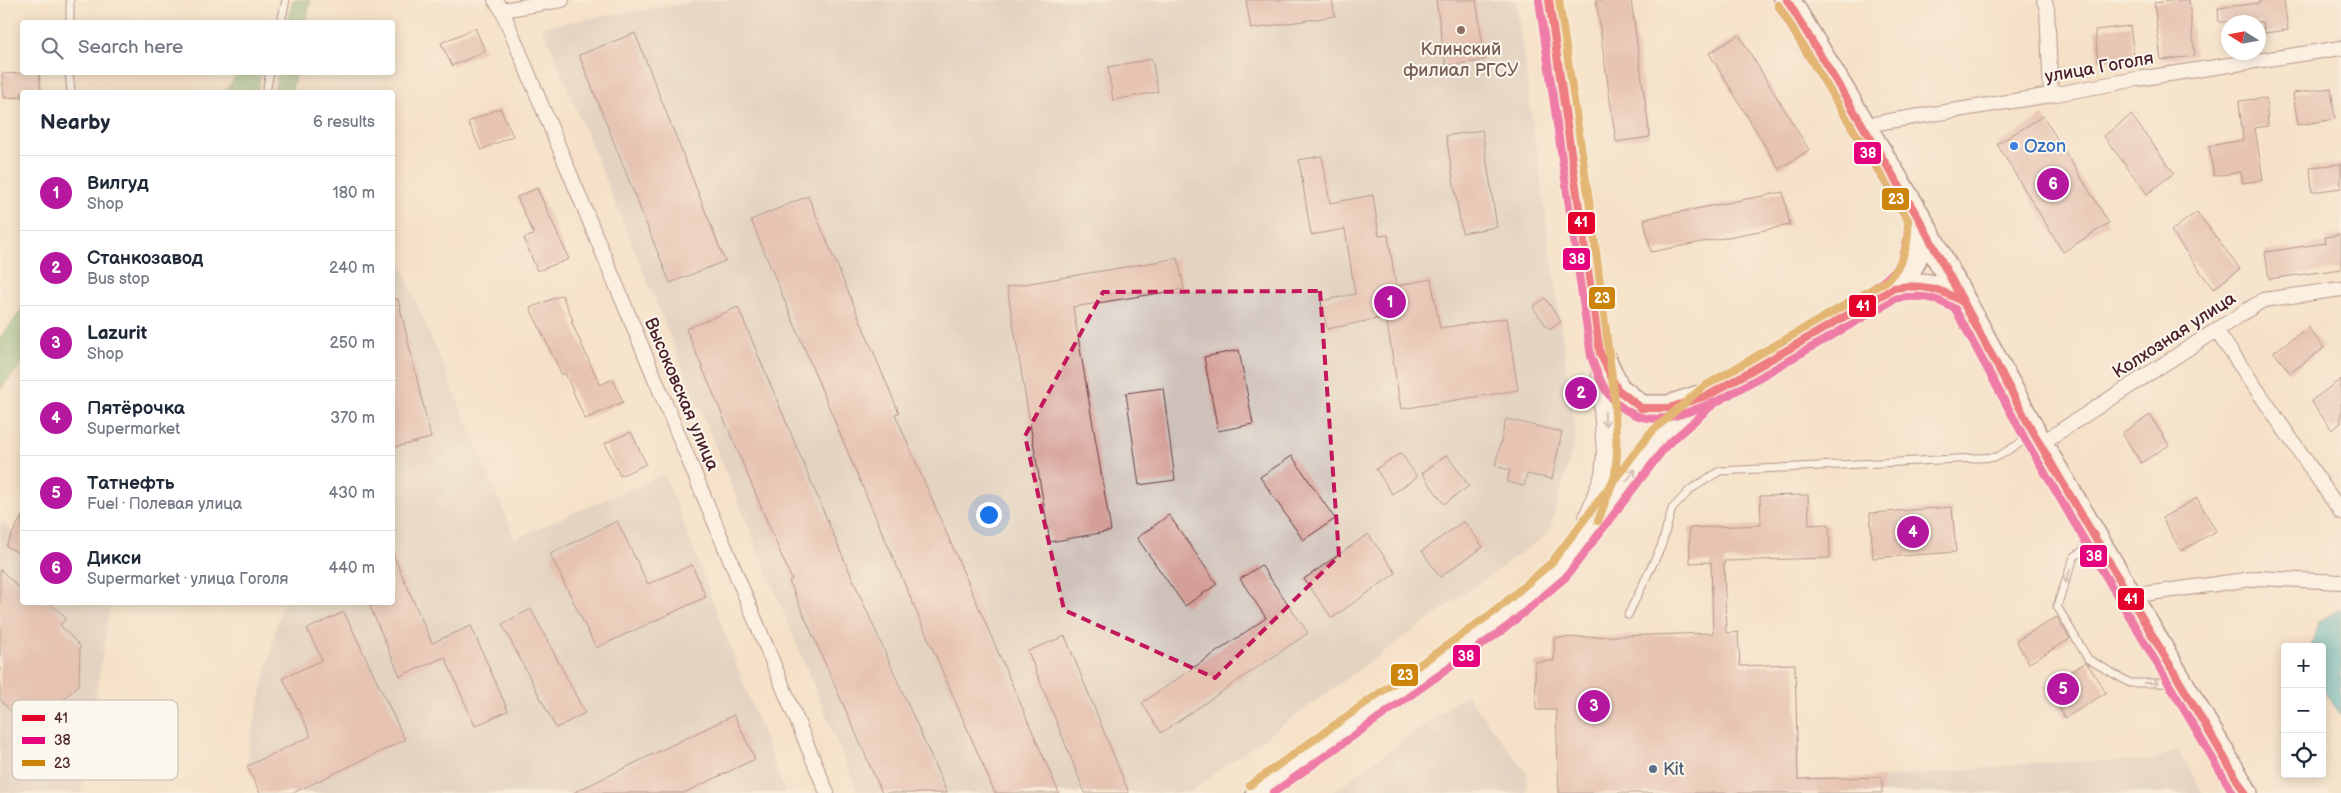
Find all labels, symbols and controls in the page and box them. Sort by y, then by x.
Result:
north arrow [2221,15,2266,60]
search box [20,20,395,75]
marker: Клинский филиал РГСУ [1455,24,1467,36]
icon: search [38,34,66,62]
text: Search here [78,36,183,59]
place label: Клинский филиал РГСУ [1403,39,1519,81]
street label: улица Гоголя [2043,48,2155,87]
text: Nearby [40,110,110,135]
text: 6 results [313,113,375,132]
place label: Ozon [2024,136,2066,157]
marker: Ozon [2008,140,2020,152]
line badge: 38 [1853,141,1882,165]
text: 38 [1860,145,1876,162]
pin: 6 [2037,165,2069,203]
text: Вилгуд [87,172,149,195]
text: 1 [53,184,59,203]
text: 180 m [333,184,375,203]
line badge: 23 [1881,187,1910,211]
text: 23 [1888,191,1904,208]
text: Shop [87,195,124,214]
line badge: 41 [1567,211,1596,235]
text: 41 [1574,214,1588,231]
text: Станкозавод [87,247,203,270]
line badge: 38 [1562,247,1591,271]
text: 38 [1569,251,1585,268]
text: 2 [51,259,61,278]
text: 240 m [329,259,375,278]
text: Bus stop [87,270,150,289]
pin: 1 [1374,283,1406,321]
line badge: 23 [1588,286,1616,310]
street label: Колхозная улица [2109,288,2240,383]
text: 23 [1594,290,1610,307]
line badge: 41 [1848,294,1877,318]
text: 41 [1856,298,1870,315]
street label: Высоковская улица [640,315,723,474]
text: Lazurit [87,322,147,345]
text: 3 [51,334,61,353]
text: 250 m [329,334,375,353]
text: Shop [87,345,124,364]
pin: 2 [1565,374,1597,412]
text: Пятёрочка [87,397,185,420]
text: 4 [51,409,61,428]
text: 370 m [330,409,375,428]
one-way arrow [1601,411,1610,427]
text: Supermarket [87,420,180,439]
one-way arrow [1625,469,1636,482]
text: Татнефть [87,472,174,495]
text: 5 [51,484,61,503]
text: 430 m [328,484,375,503]
text: Fuel · Полевая улица [87,495,242,514]
your location [976,502,1002,528]
pin: 4 [1897,513,1929,551]
line badge: 38 [2079,544,2108,568]
text: Дикси [87,547,141,570]
text: 38 [2086,548,2102,565]
text: 6 [51,559,61,578]
text: 440 m [329,559,375,578]
one-way arrow [2062,567,2072,583]
text: Supermarket · улица Гоголя [87,570,288,589]
line badge: 41 [2117,587,2145,611]
text: 41 [2124,591,2138,608]
map controls [2281,643,2326,778]
button: + [2281,643,2326,688]
line badge: 38 [1452,644,1481,668]
text: 38 [1458,648,1474,665]
line badge: 23 [1390,663,1419,687]
text: 23 [1397,667,1413,684]
pin: 5 [2047,670,2079,708]
one-way arrow [2142,678,2158,688]
pin: 3 [1578,687,1610,725]
button: − [2281,688,2326,733]
legend [12,700,178,780]
text: 41 [54,710,68,727]
text: 38 [54,732,71,749]
button: locate [2281,733,2326,778]
text: 23 [54,755,71,772]
place label: Kit [1663,759,1685,780]
marker: Kit [1647,763,1659,775]

